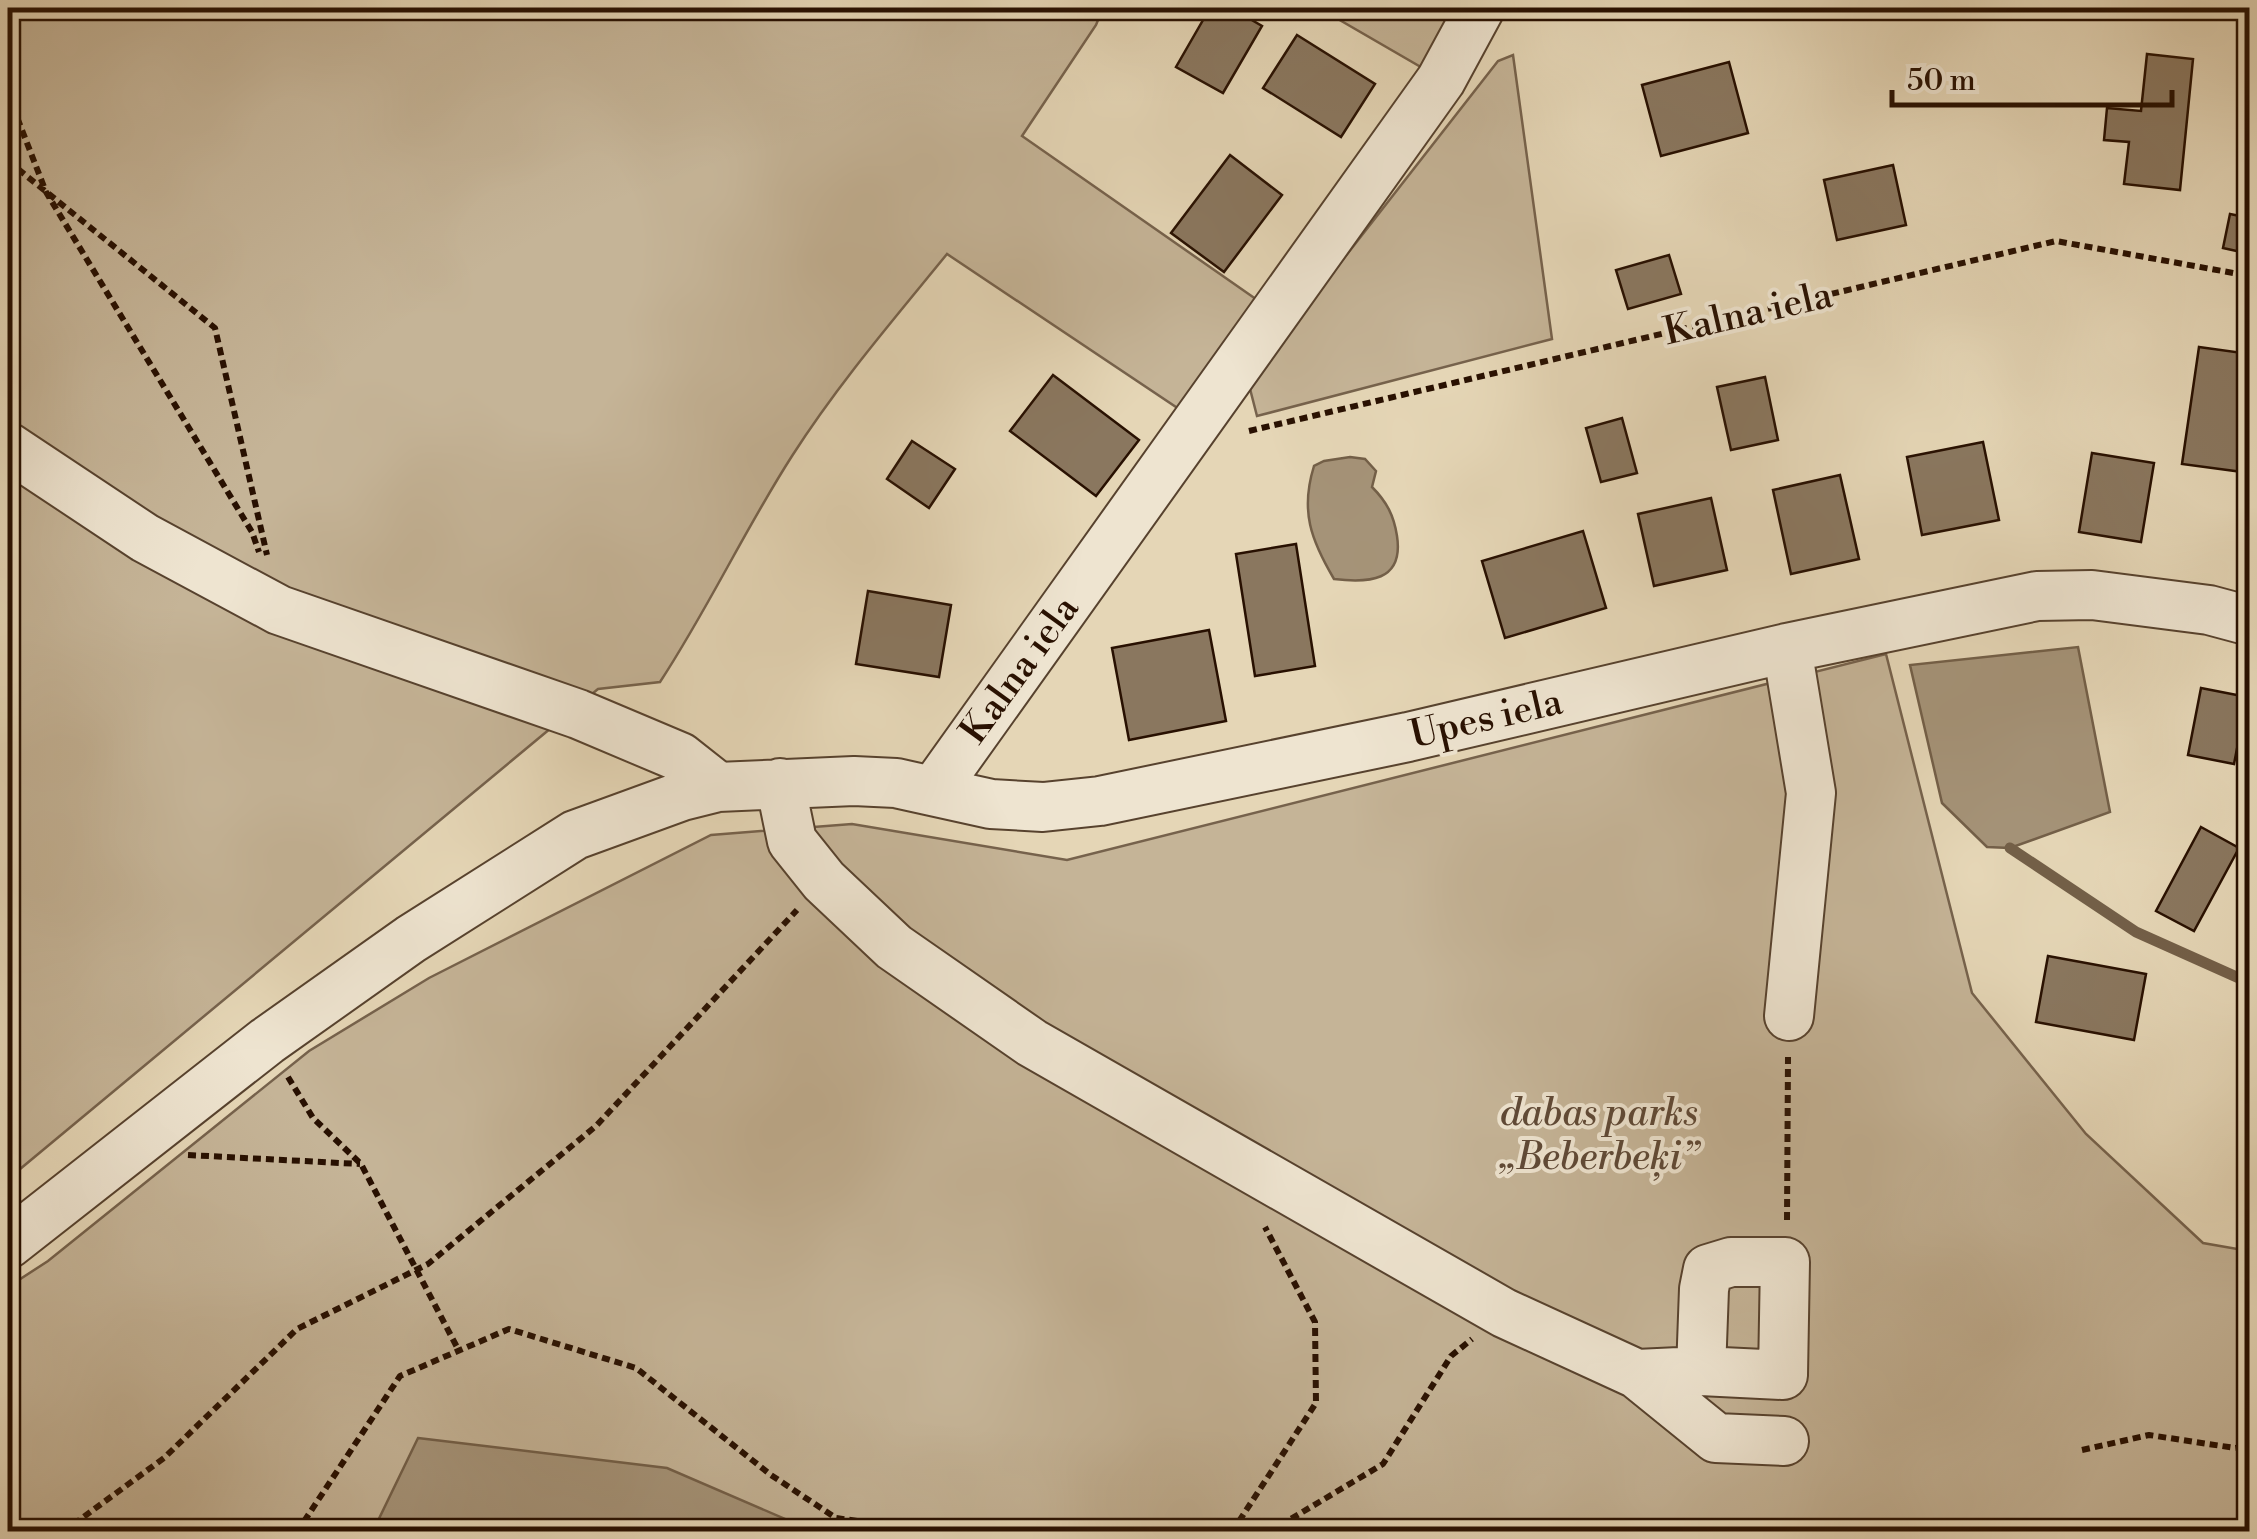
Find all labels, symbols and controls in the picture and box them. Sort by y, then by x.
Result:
scale bar [1892,45,2172,107]
text: 50 m [1907,62,1976,100]
street label: Kalna iela [1659,272,1838,356]
street label: Kalna iela [951,586,1090,753]
street label: Upes iela [1405,678,1568,759]
park label: dabas parks „Beberbeķi” [1499,1090,1702,1181]

